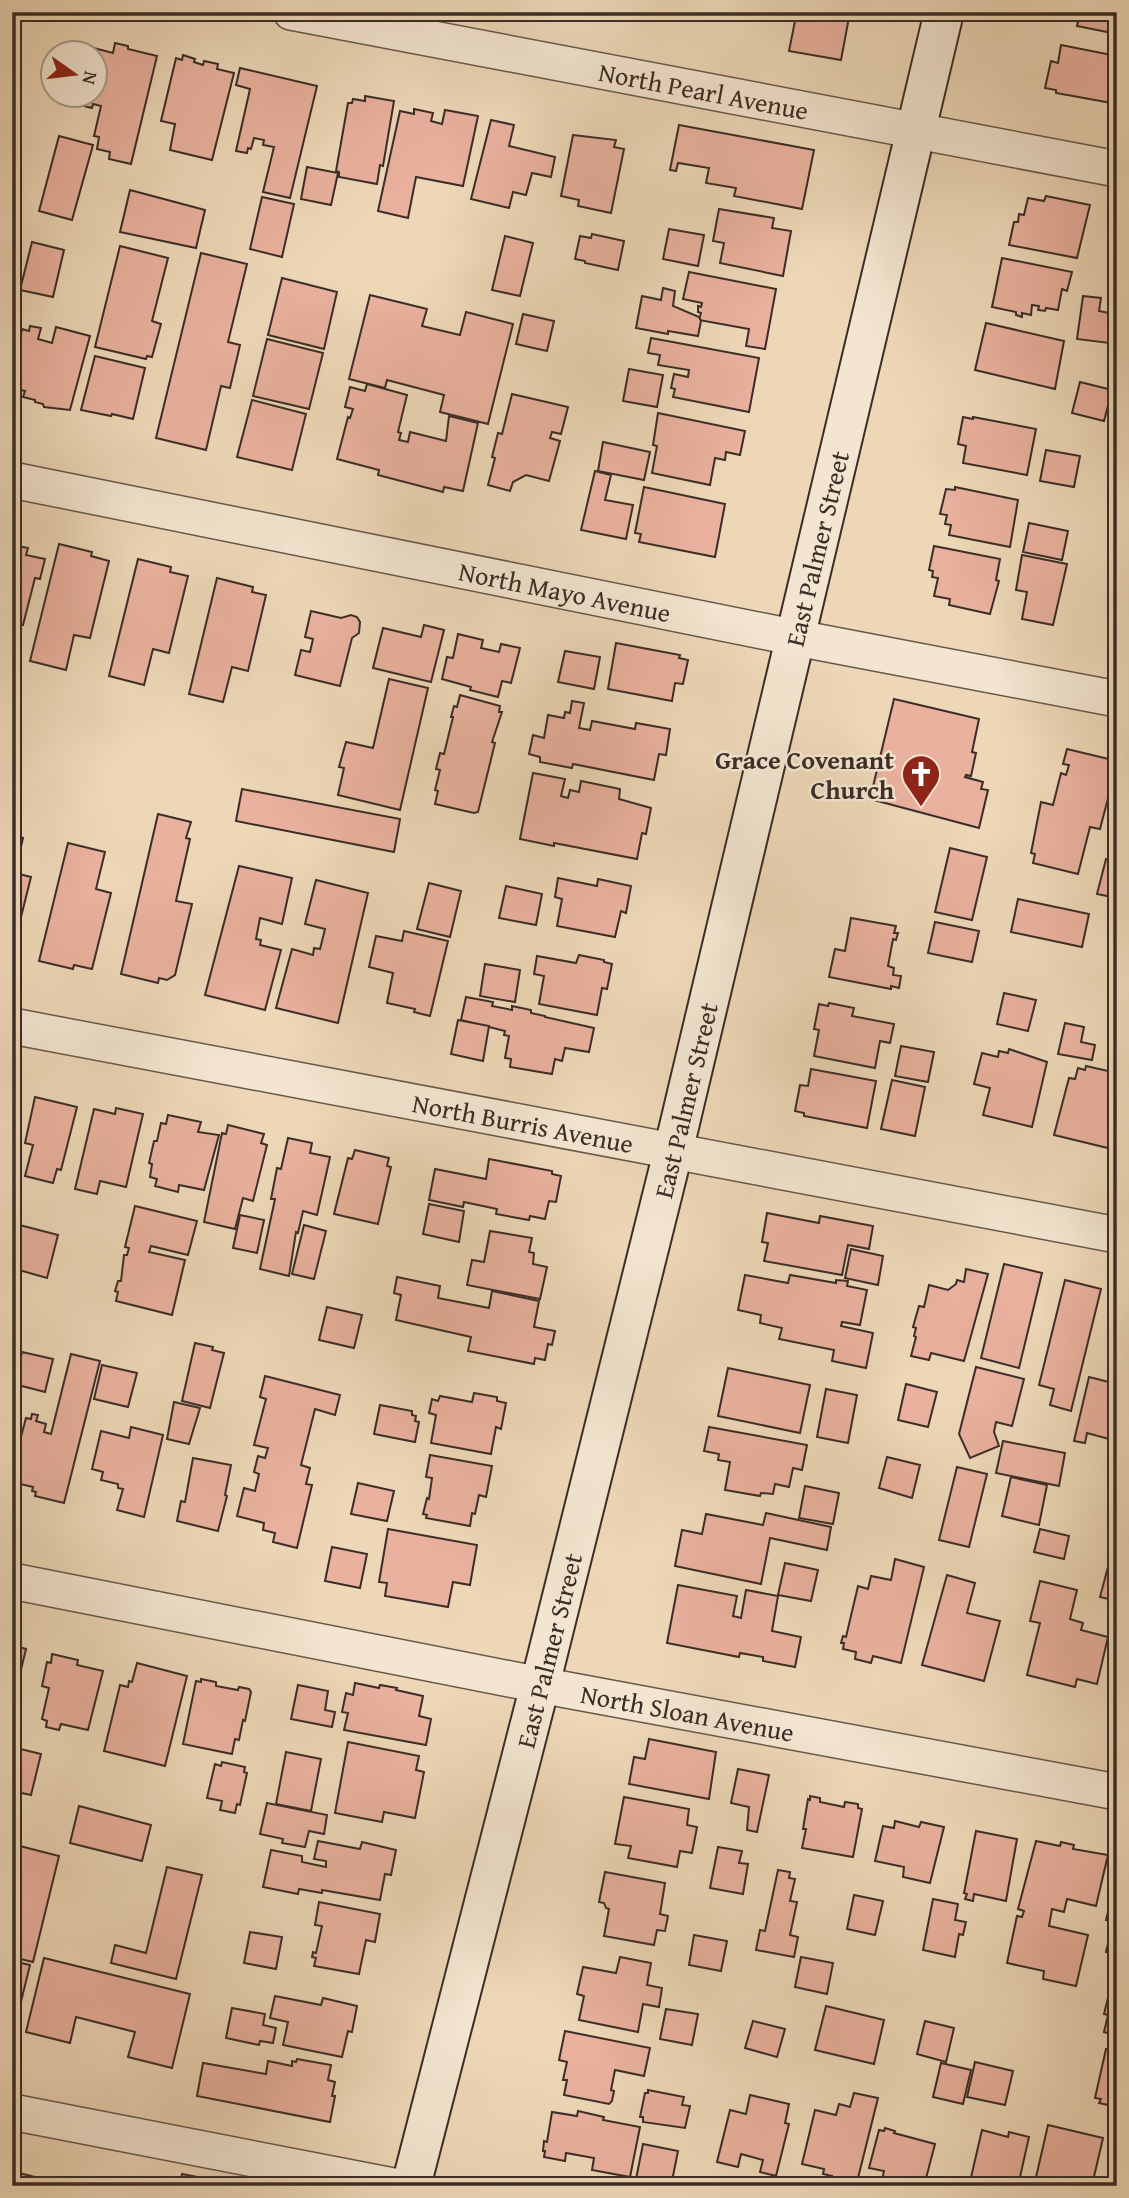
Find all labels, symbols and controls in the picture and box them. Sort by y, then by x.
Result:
north arrow [38,38,108,108]
street label: North Pearl Avenue [595,51,812,129]
text: N [75,69,106,88]
street label: East Palmer Street [774,447,859,650]
street label: North Mayo Avenue [455,551,674,632]
place label: Grace Covenant Church [715,740,895,809]
church icon: Grace Covenant Church [900,753,942,808]
street label: East Palmer Street [643,998,727,1202]
street label: North Burris Avenue [409,1083,637,1163]
street label: East Palmer Street [505,1549,592,1752]
street label: North Sloan Avenue [577,1673,797,1751]

